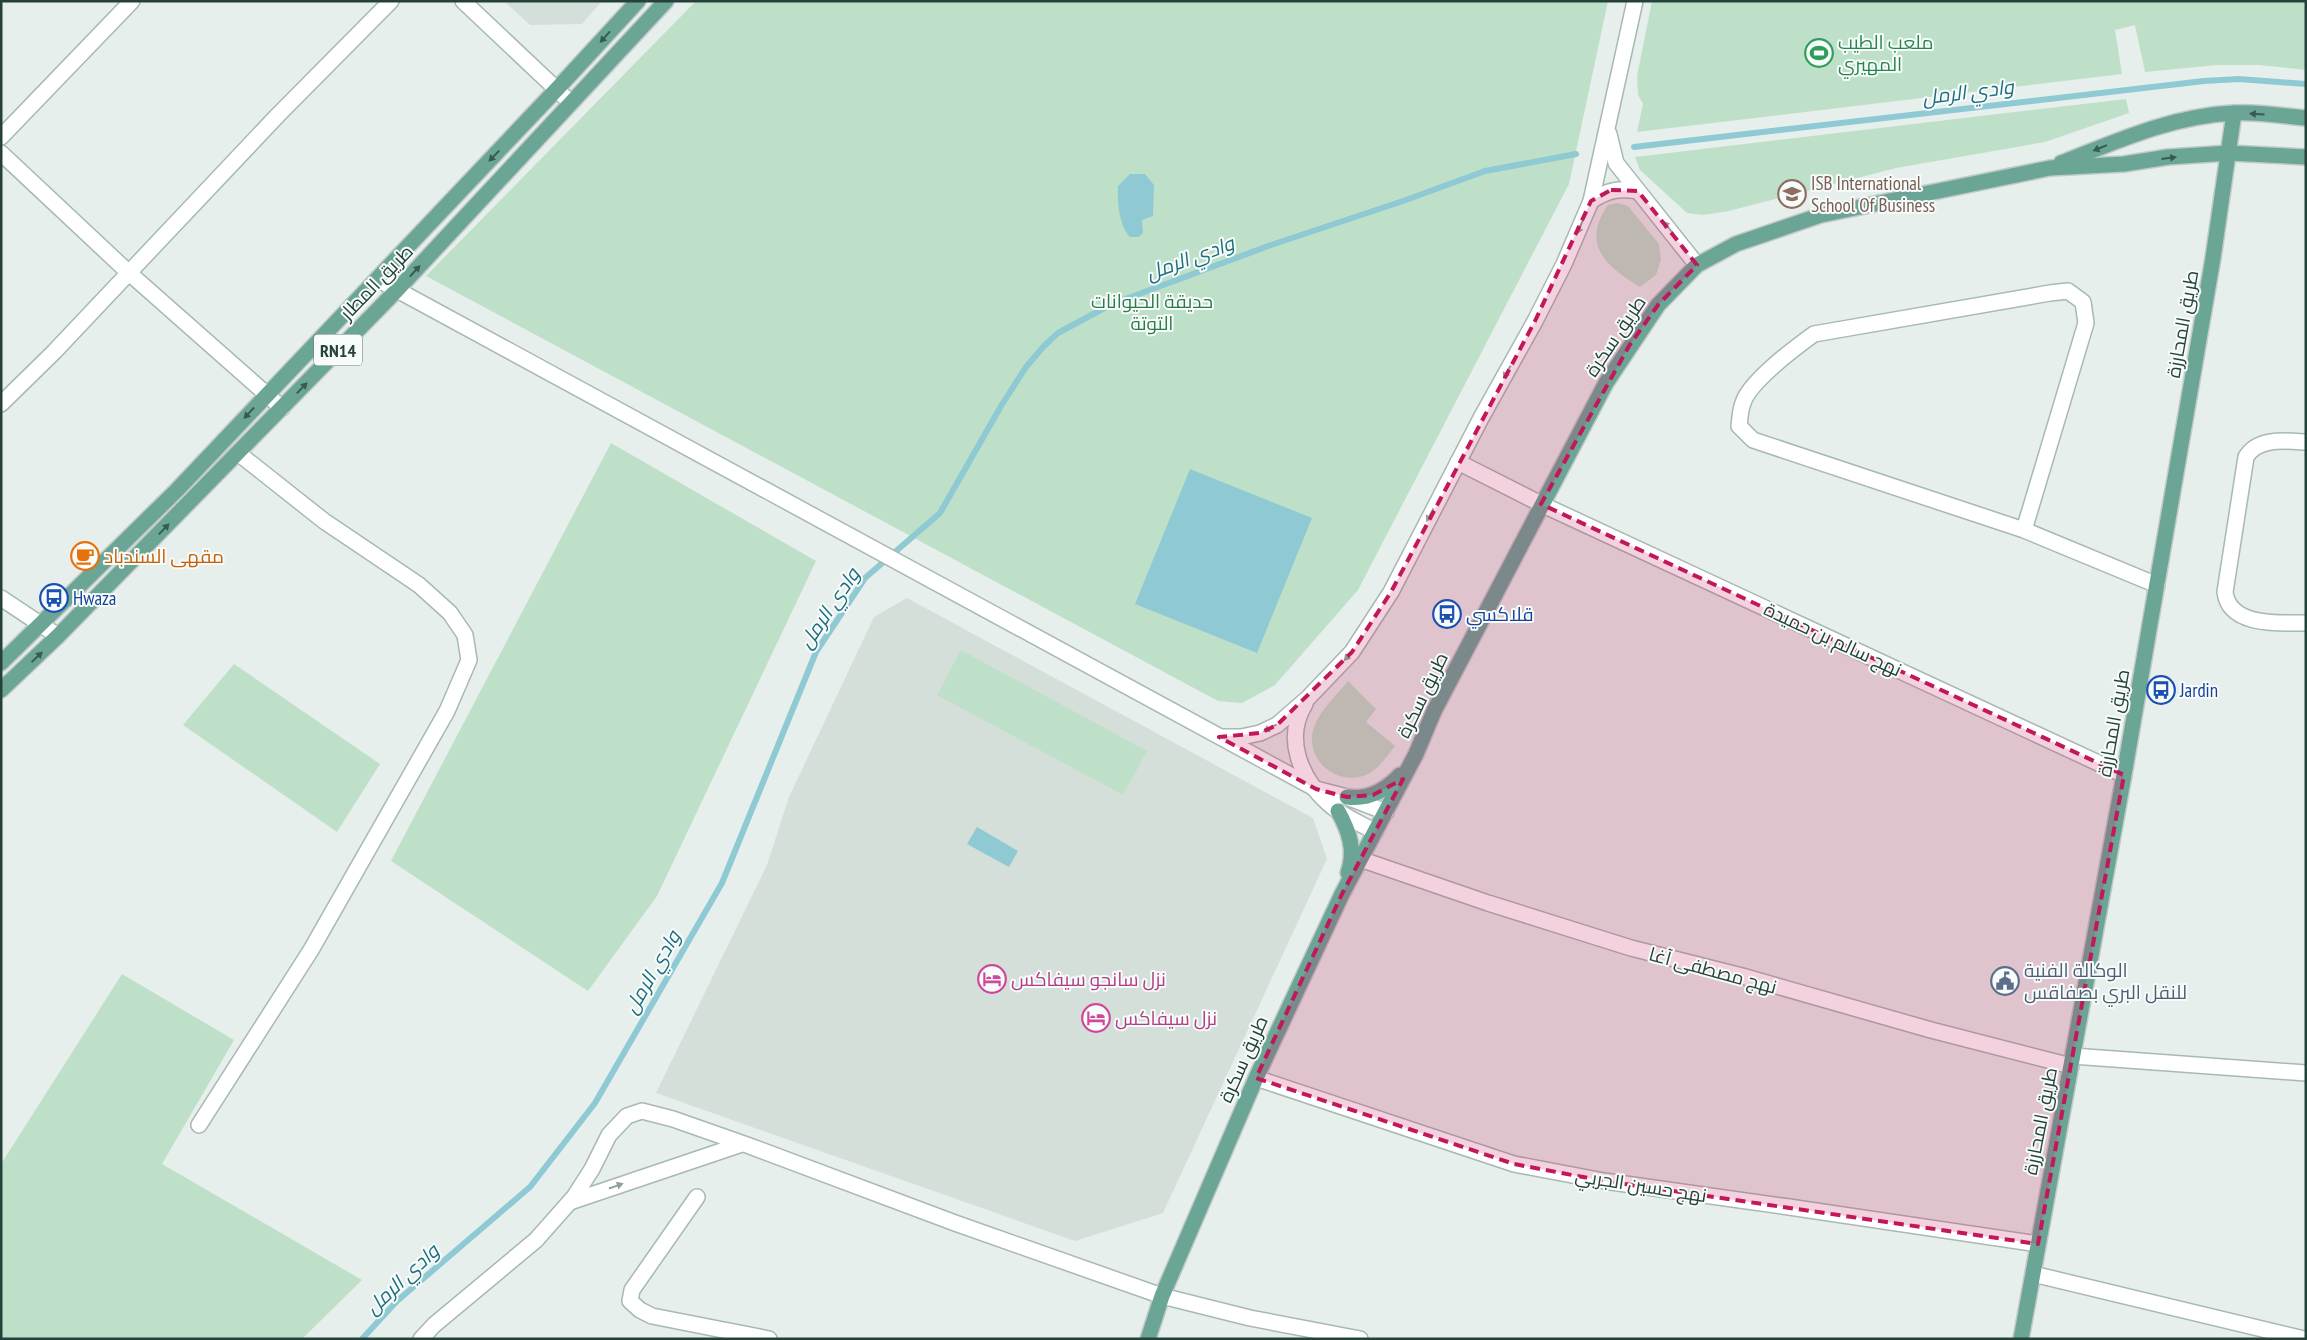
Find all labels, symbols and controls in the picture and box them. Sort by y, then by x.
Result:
place label: ملعب الطيب المهيري [1838,30,1933,79]
one-way arrow [599,31,611,43]
sports icon: ملعب الطيب المهيري [1804,38,1834,68]
water label: وادي الرمل [1921,73,2017,113]
one-way arrow [2249,110,2265,118]
one-way arrow [2093,144,2107,152]
one-way arrow [488,150,500,162]
one-way arrow [2161,154,2177,162]
place label: ISB International School Of Business [1811,171,1935,217]
school or university icon: ISB International School Of Business [1777,179,1807,209]
one-way arrow [1576,220,1584,234]
one-way arrow [1662,220,1673,233]
water label: وادي الرمل [1142,230,1240,289]
street label: طريق المطار [334,239,418,326]
one-way arrow [409,265,421,277]
street label: طريق المحارزة [2161,268,2204,380]
park label: حديقة الحيوانات التوتة [1091,289,1213,335]
street label: طريق سكرة [1579,291,1652,382]
road number: RN14 [314,334,362,366]
one-way arrow [1502,365,1511,378]
one-way arrow [296,382,308,394]
one-way arrow [243,407,255,419]
one-way arrow [1426,508,1435,522]
one-way arrow [157,523,169,535]
cafe icon: مقهى السندباد [70,541,100,571]
place label: مقهى السندباد [104,544,224,568]
water label: وادي الرمل [793,562,869,655]
bus stop icon: Hwaza [39,583,69,613]
place label: Hwaza [73,586,116,610]
street label: نهج سالم بن حميدة [1759,597,1906,683]
bus stop icon: قلاكسي [1432,599,1462,629]
place label: قلاكسي [1466,602,1533,629]
street label: طريق سكرة [1391,648,1454,742]
one-way arrow [1343,649,1354,662]
one-way arrow [30,651,42,663]
street label: طريق المحارزة [2092,667,2135,779]
bus stop icon: Jardin [2146,675,2176,705]
place label: Jardin [2179,678,2218,702]
one-way arrow [1263,724,1277,732]
water label: وادي الرمل [618,925,689,1020]
street label: نهج مصطفى آغا [1646,941,1779,1000]
place label: الوكالة الفنية للنقل البري بصفاقس [2024,958,2187,1007]
hotel icon: نزل سانجو سيفاكس [977,964,1007,994]
public building icon: الوكالة الفنية للنقل البري بصفاقس [1990,966,2020,996]
place label: نزل سانجو سيفاكس [1011,967,1166,991]
hotel icon: نزل سيفاكس [1081,1003,1111,1033]
place label: نزل سيفاكس [1115,1006,1217,1030]
street label: طريق سكرة [1213,1012,1274,1107]
street label: طريق المحارزة [2018,1065,2063,1177]
street label: نهج حسين الجربي [1573,1163,1708,1210]
one-way arrow [609,1182,624,1190]
water label: وادي الرمل [360,1237,447,1322]

